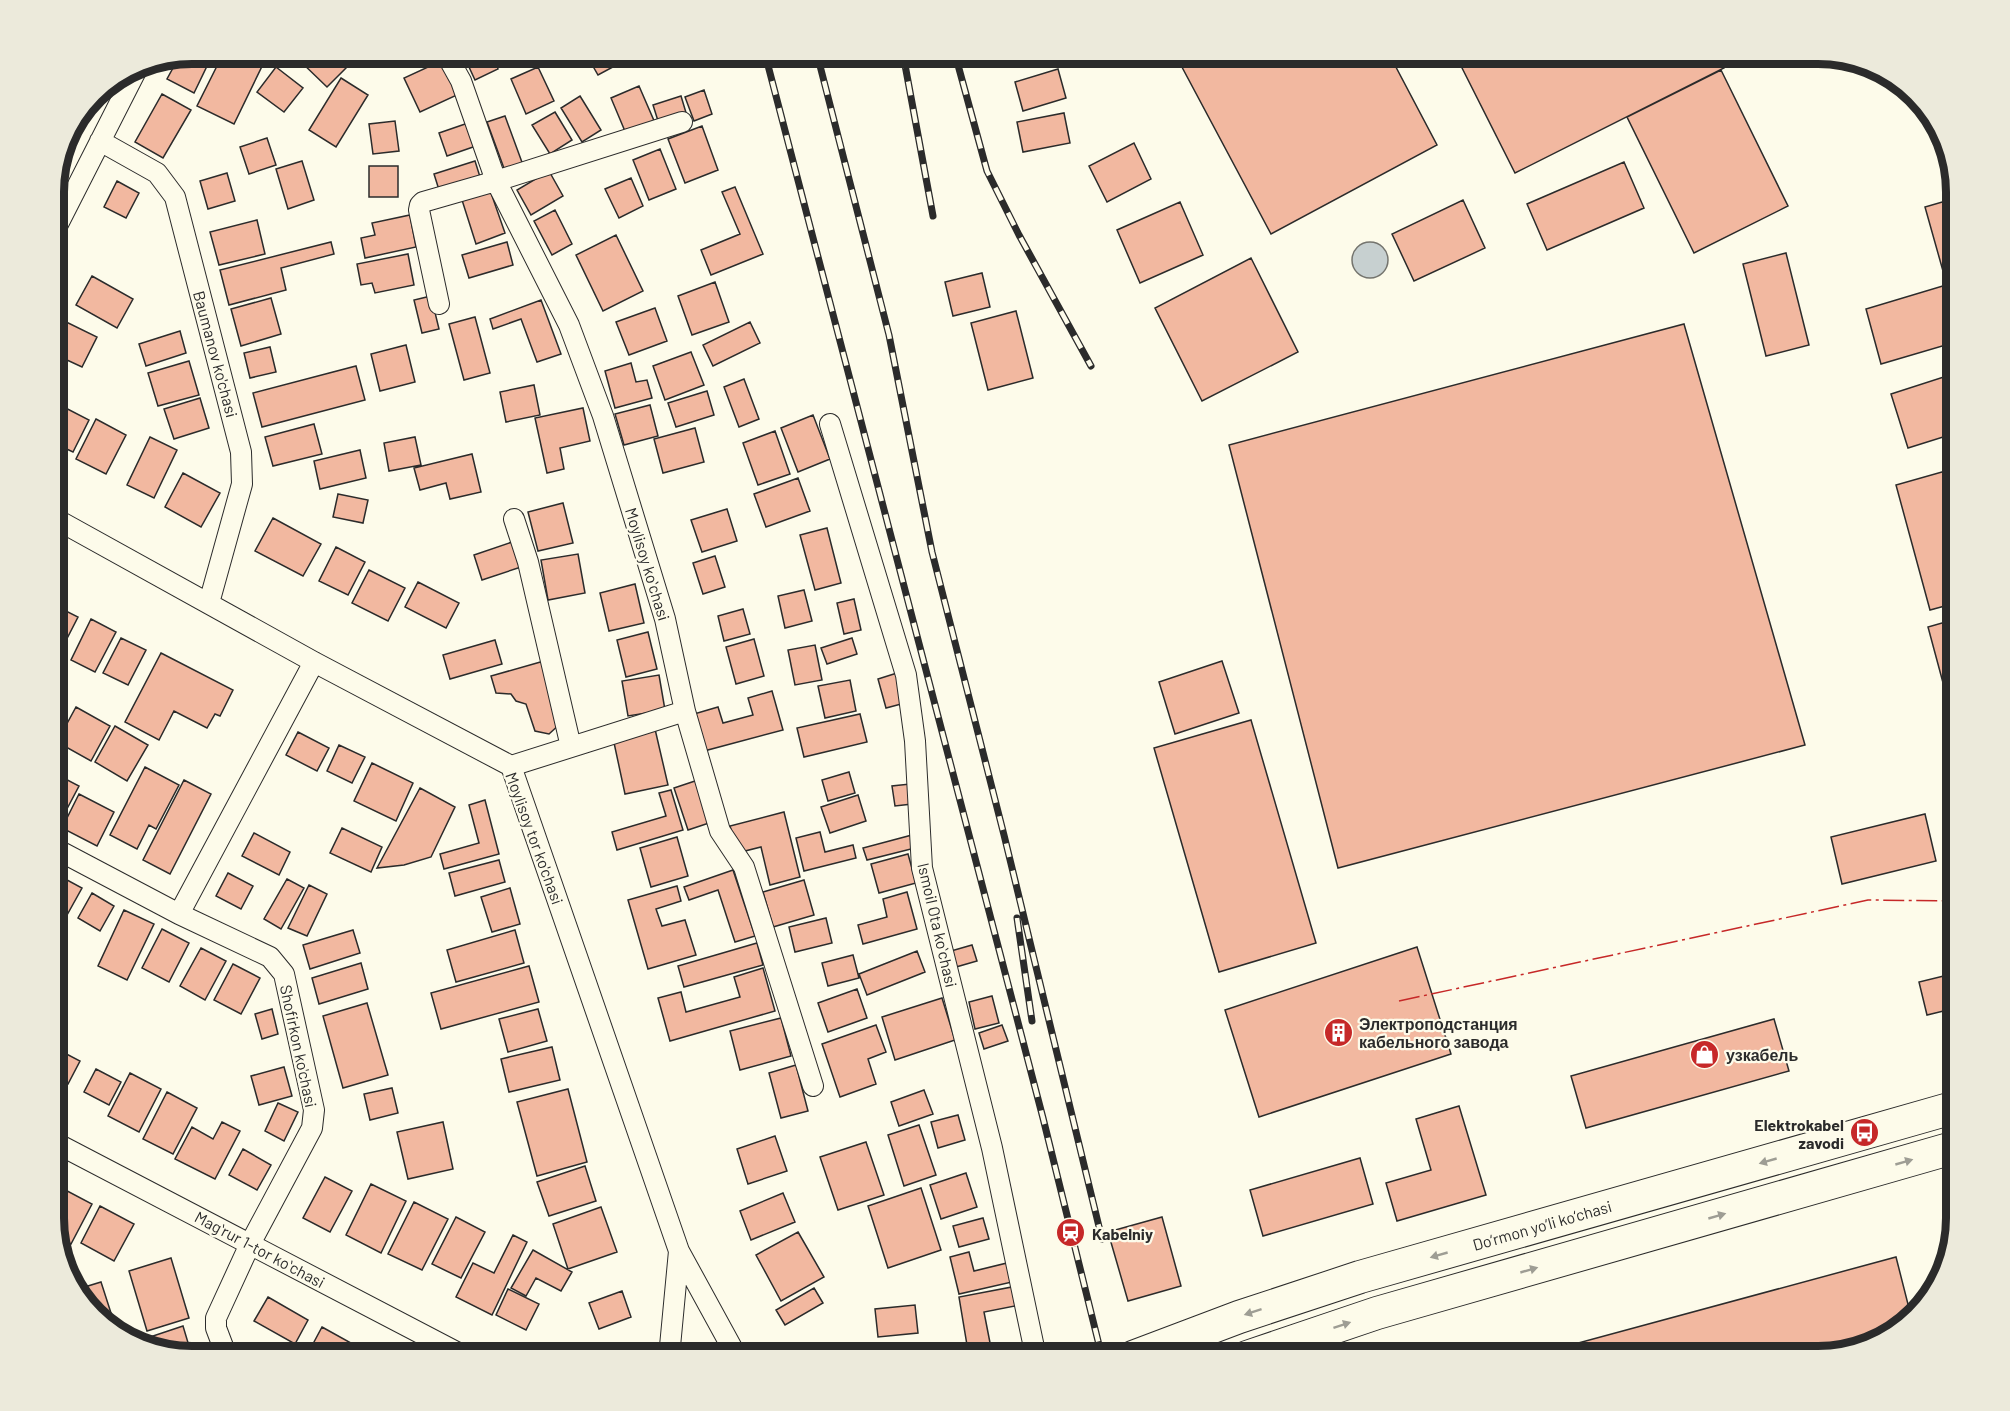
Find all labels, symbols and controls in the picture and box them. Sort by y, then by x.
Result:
street label: Baumanov ko'chasi [190,289,242,419]
street label: Moylisoy koʻchasi [622,505,674,623]
street label: Moylisoy tor ko'chasi [502,769,568,907]
street label: Ismoil Ota koʻchasi [914,861,962,989]
street label: Shofirkon ko'chasi [277,983,321,1109]
place label: Электроподстанция кабельного завода [1359,1014,1518,1051]
building icon: Электроподстанция кабельного завода [1322,1016,1354,1048]
shop icon: узкабель [1689,1038,1721,1070]
place label: узкабель [1726,1045,1798,1064]
place label: Elektrokabel zavodi [1754,1115,1844,1152]
bus stop icon: Elektrokabel zavodi [1849,1117,1881,1149]
one-way arrow [1759,1157,1777,1166]
one-way arrow [1895,1157,1913,1166]
street label: Do‘rmon yo‘li ko‘chasi [1470,1196,1614,1254]
street label: Magʻrur 1-tor koʻchasi [192,1207,328,1291]
one-way arrow [1708,1211,1726,1220]
station icon: Kabelniy [1055,1217,1087,1249]
place label: Kabelniy [1092,1224,1153,1243]
one-way arrow [1430,1251,1448,1260]
one-way arrow [1520,1265,1538,1274]
one-way arrow [1244,1308,1262,1318]
one-way arrow [1333,1320,1351,1329]

